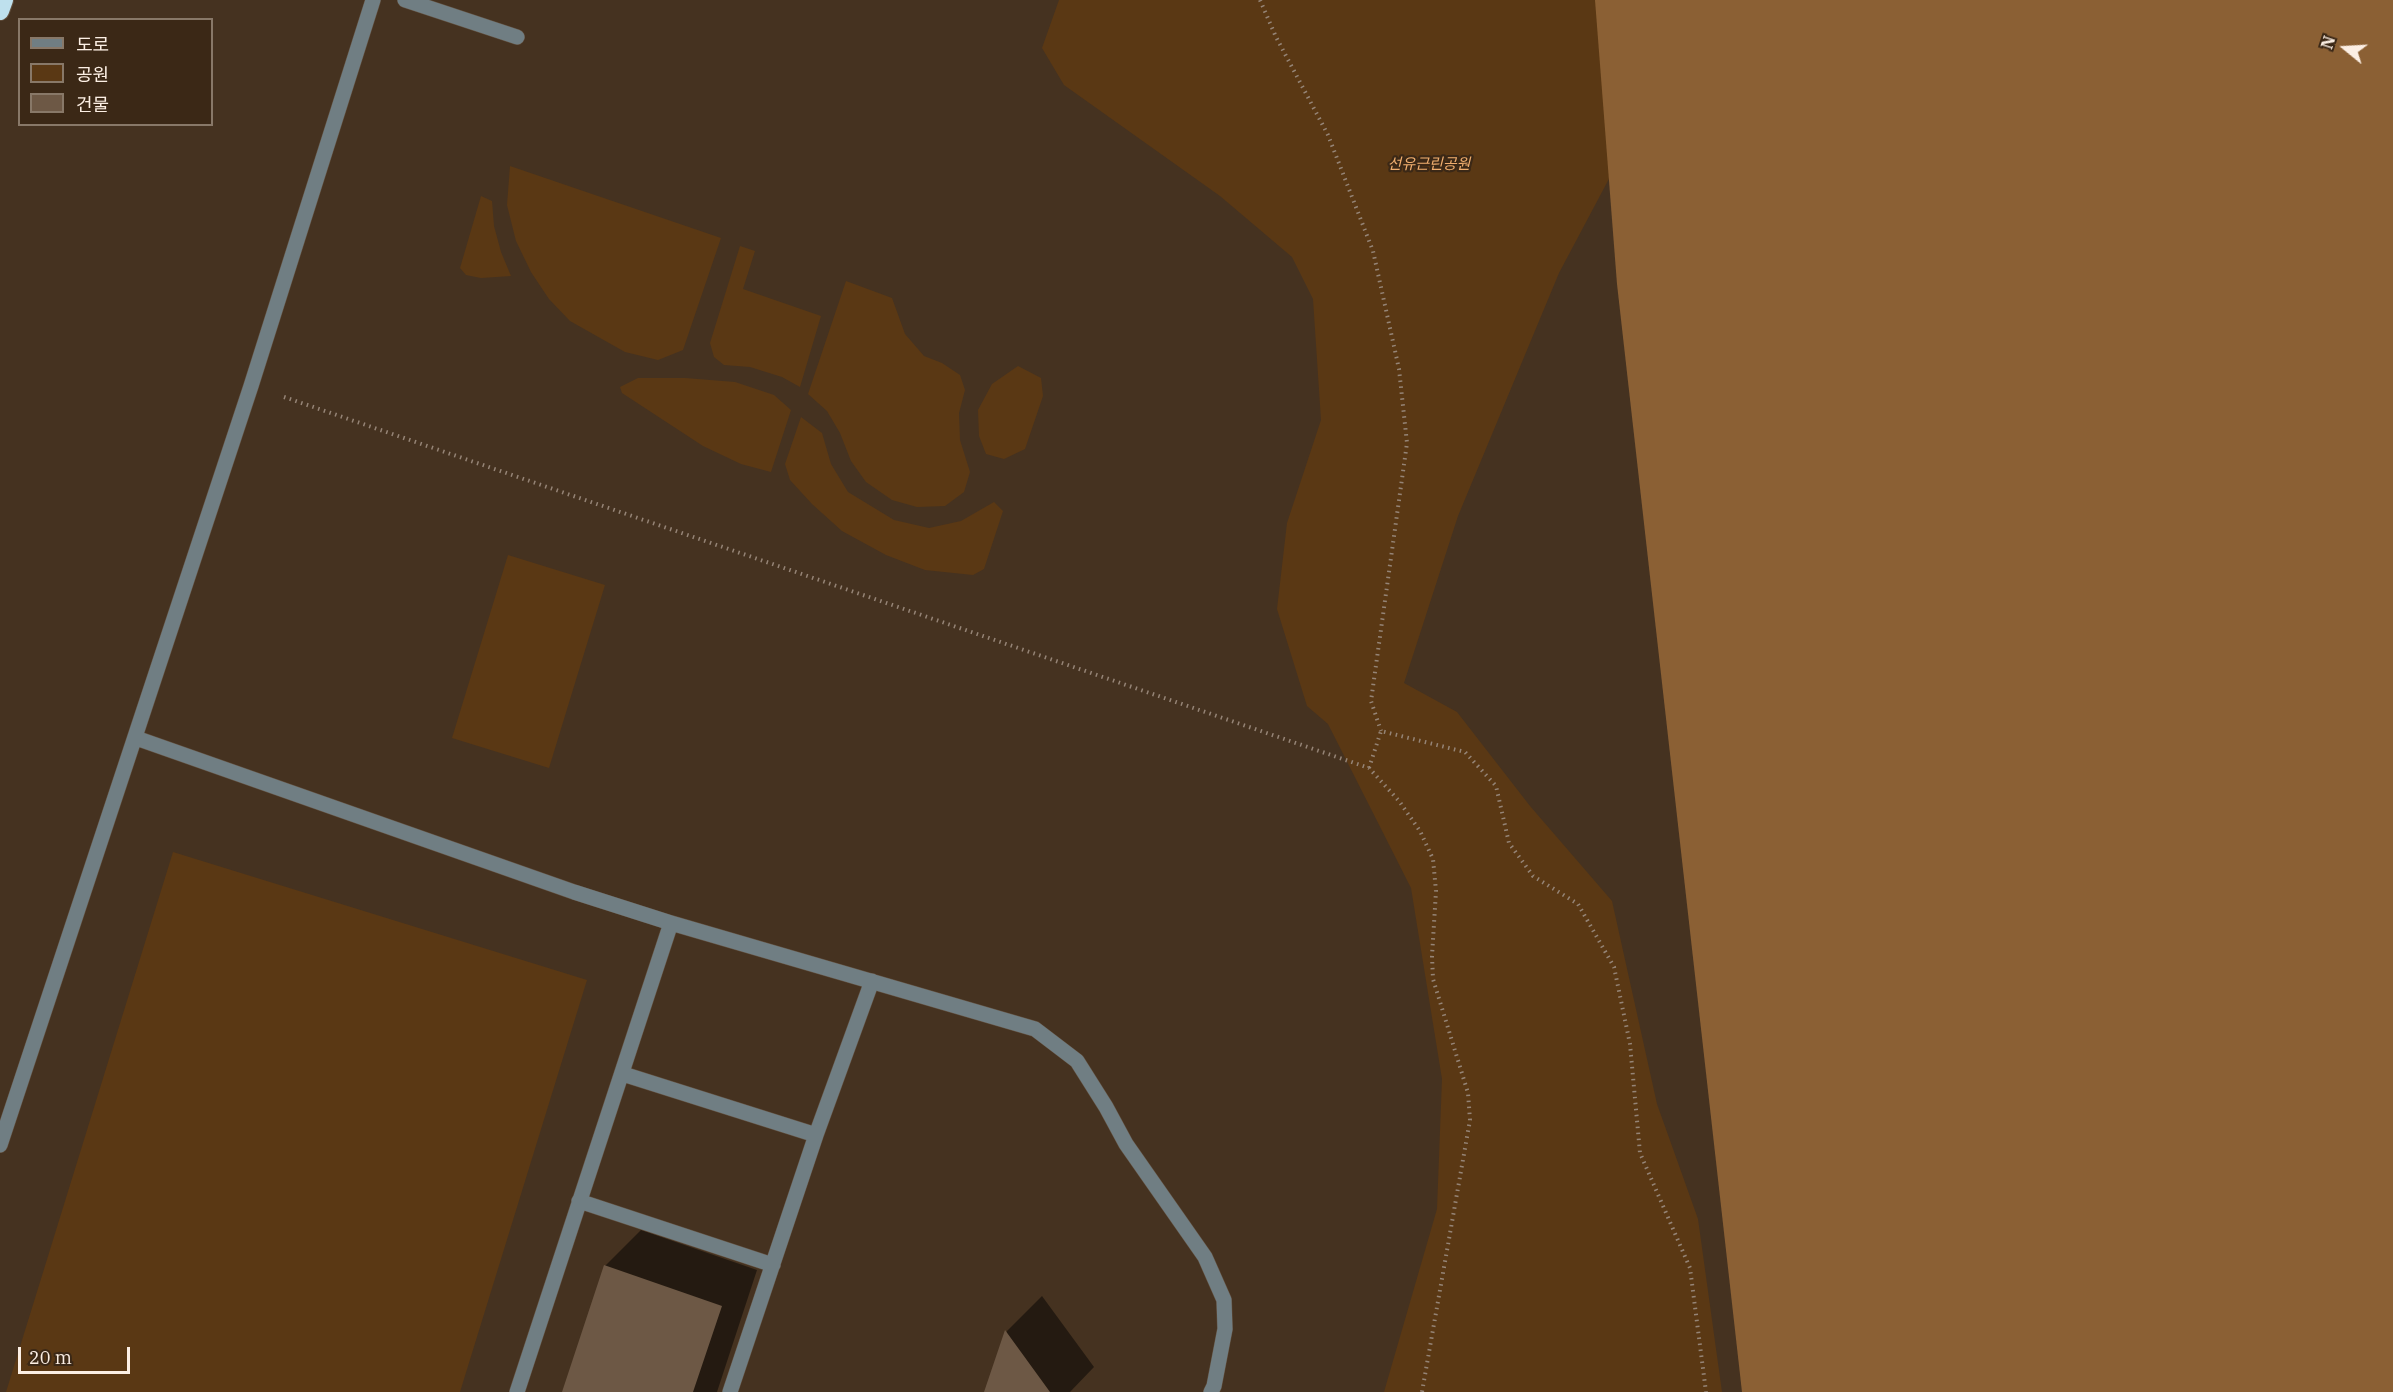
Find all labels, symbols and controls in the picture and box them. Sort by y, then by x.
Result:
legend [18,18,213,126]
north arrow [2315,18,2375,78]
text: 도로 [76,33,109,56]
text: N [2316,33,2339,52]
text: 공원 [76,63,109,86]
text: 건물 [76,93,109,116]
park label: 선유근린공원 [1388,156,1470,174]
scale bar [21,1335,134,1373]
text: 20 m [29,1346,72,1369]

